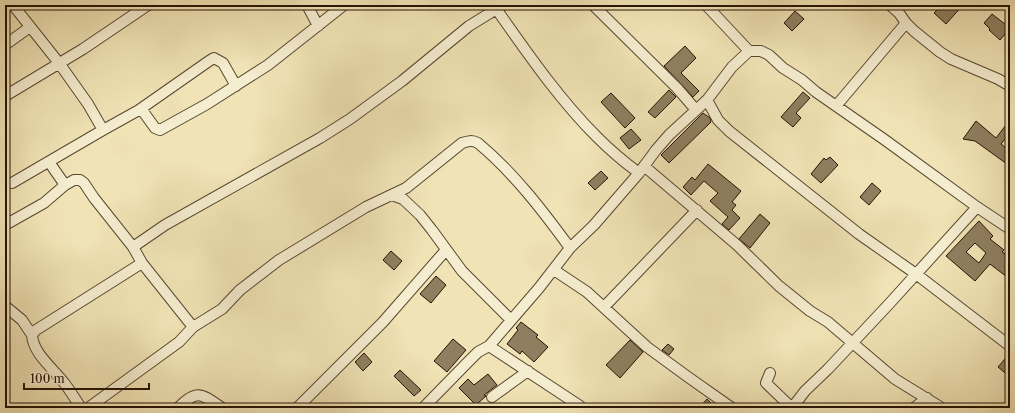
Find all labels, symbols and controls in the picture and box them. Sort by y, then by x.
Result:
scale bar [24,365,149,391]
text: 100 m [30,371,65,386]

